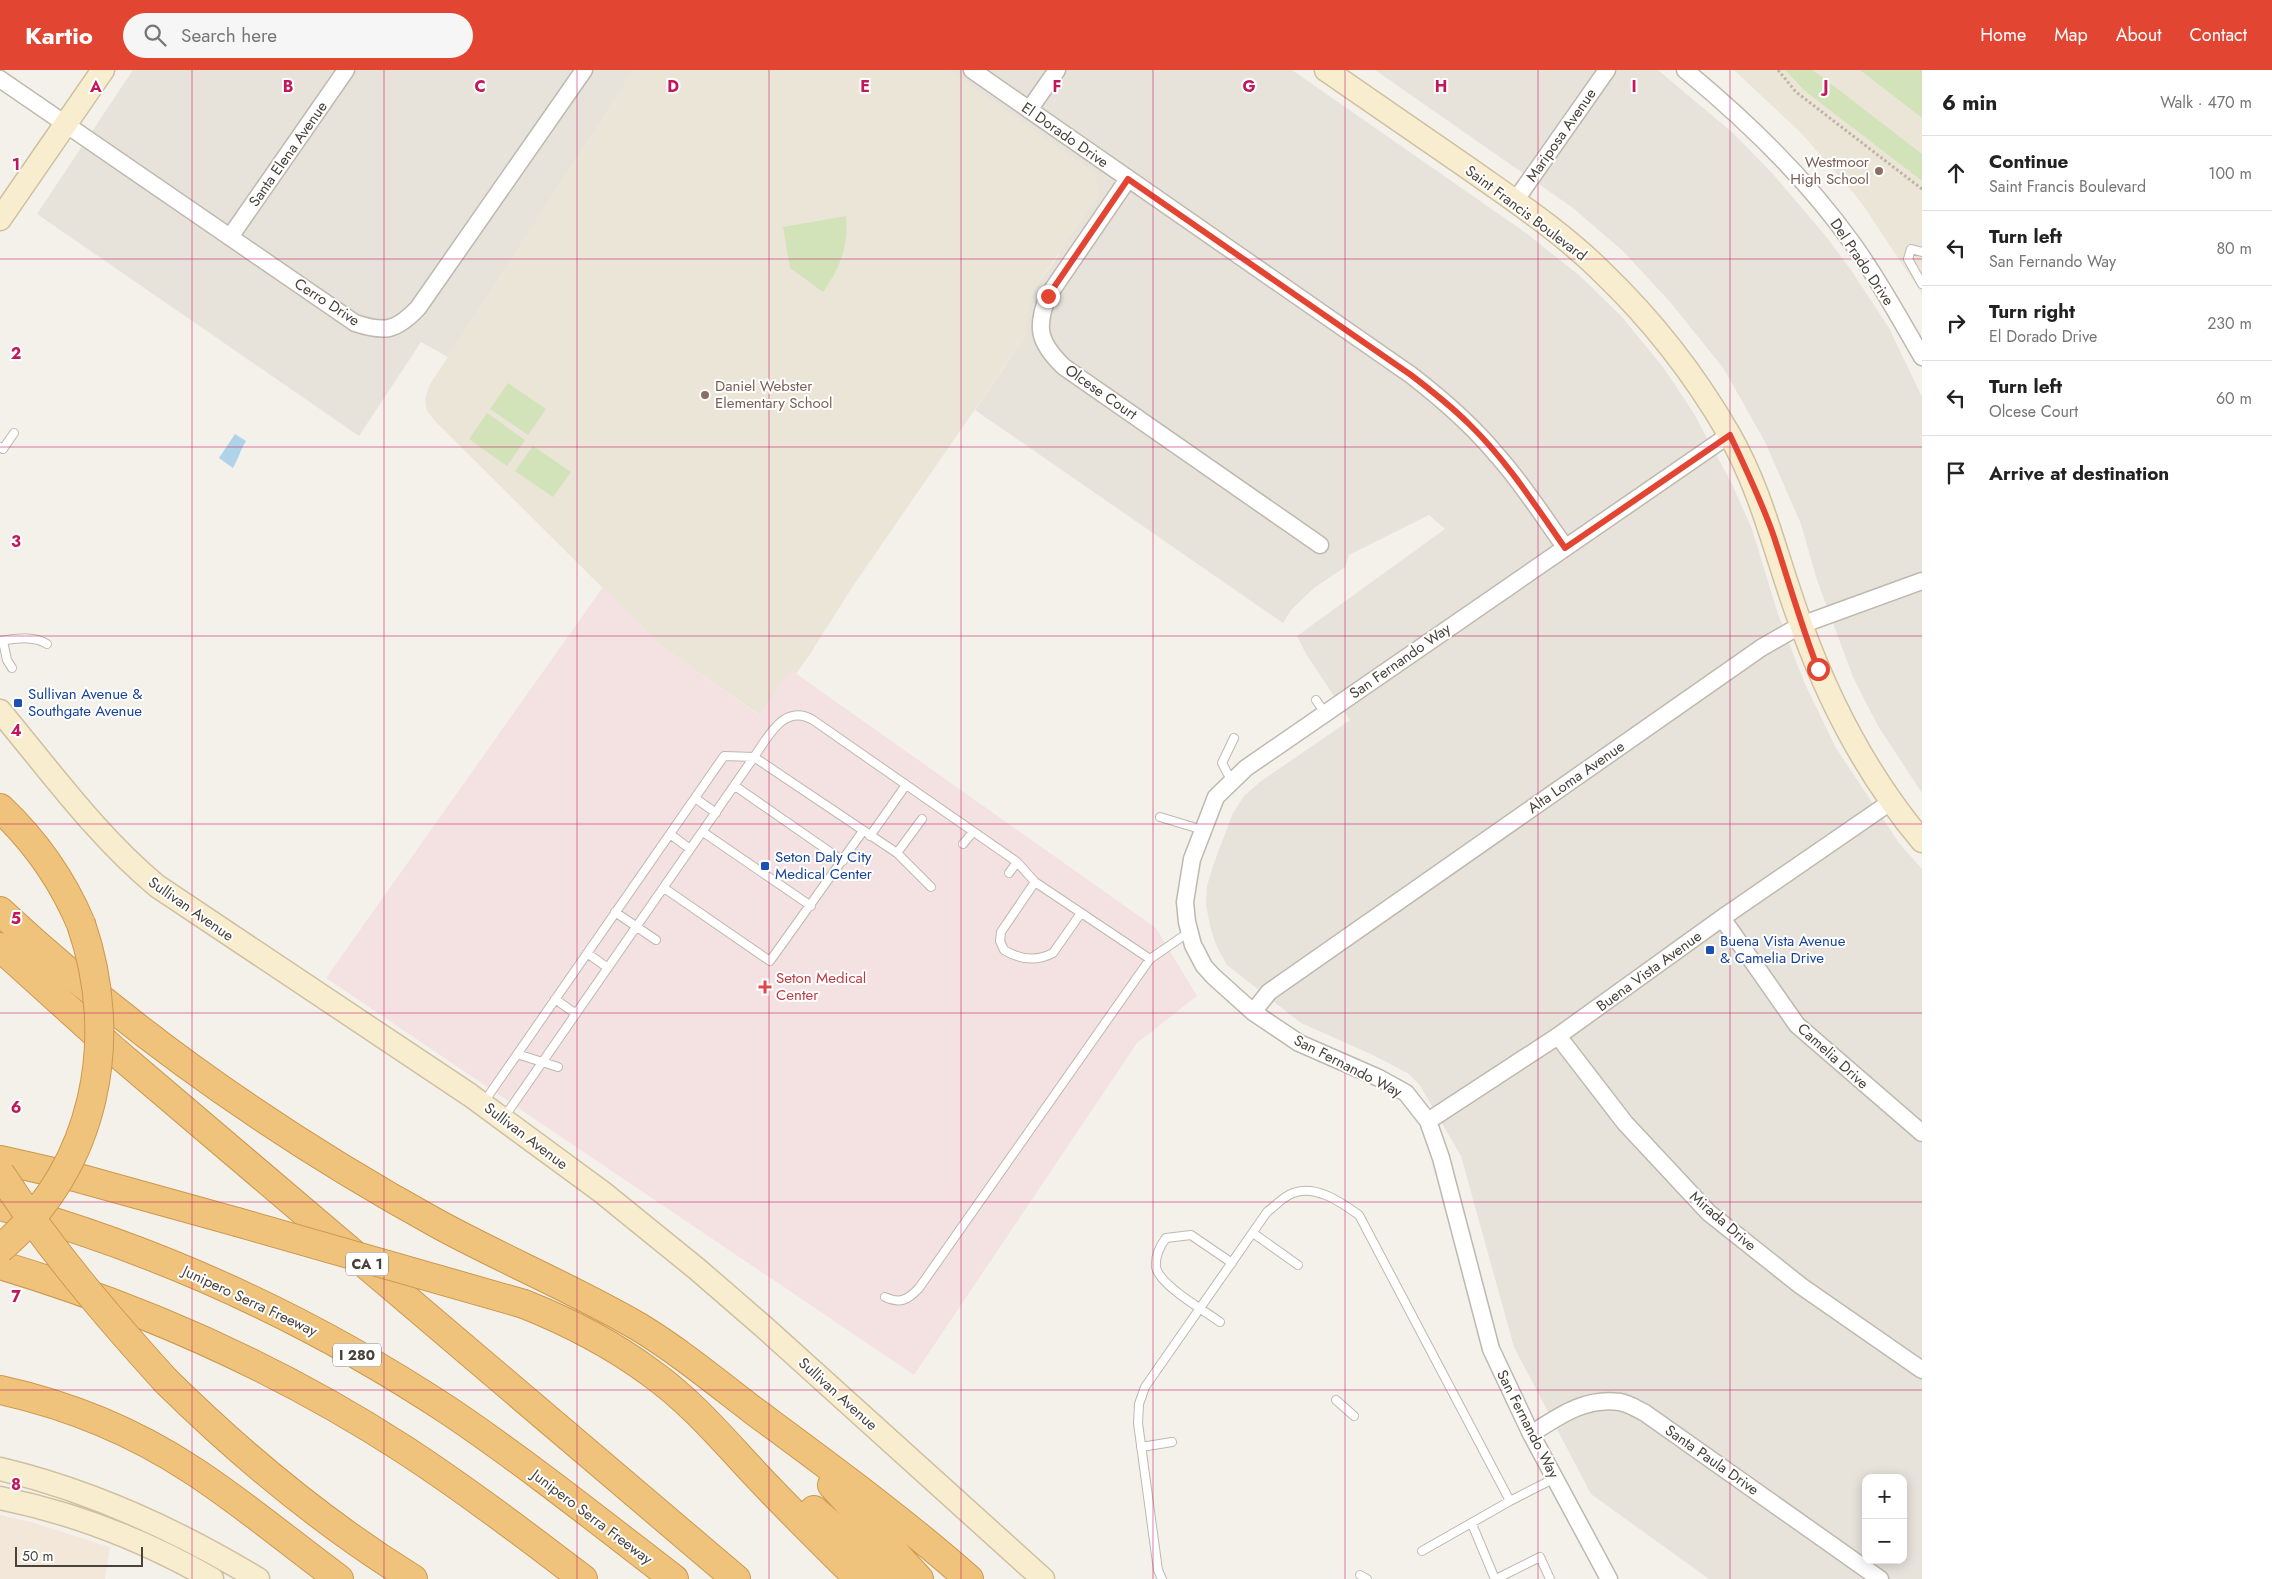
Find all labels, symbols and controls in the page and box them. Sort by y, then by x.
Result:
search box [123,13,473,58]
text: Kartio [25,18,93,53]
icon: search [141,21,169,49]
text: Search here [181,22,277,49]
text: Home [1980,22,2026,48]
text: Map [2054,22,2088,48]
text: About [2116,22,2161,48]
text: Contact [2189,22,2247,48]
text: A [89,75,102,98]
text: B [283,75,293,98]
text: C [474,75,486,98]
text: D [667,75,679,98]
text: E [860,75,870,98]
text: F [1053,75,1061,98]
text: G [1242,75,1256,98]
text: H [1435,75,1447,98]
text: I [1631,75,1637,98]
text: J [1820,75,1829,98]
street label: Mariposa Avenue [1521,84,1602,186]
text: 6 min [1942,88,1997,118]
text: Walk · 470 m [2160,91,2252,114]
street label: Santa Elena Avenue [243,97,333,211]
street label: El Dorado Drive [1017,97,1113,173]
text: Continue [1989,148,2068,175]
place label: Westmoor High School [1790,151,1870,190]
text: 1 [12,153,20,176]
icon: ahead [1942,159,1970,187]
street label: Saint Francis Boulevard [1461,160,1591,266]
text: 100 m [2208,162,2252,185]
marker: Westmoor High School [1873,165,1885,177]
text: Saint Francis Boulevard [1989,175,2146,198]
street label: Del Prado Drive [1825,214,1899,310]
text: Turn left [1989,223,2062,250]
icon: left [1942,234,1970,262]
text: 80 m [2216,237,2252,260]
text: San Fernando Way [1989,250,2116,273]
street label: Cerro Drive [290,273,364,332]
route end [1037,285,1060,308]
text: Turn right [1989,298,2075,325]
icon: right [1942,309,1970,337]
text: 230 m [2207,312,2252,335]
text: El Dorado Drive [1989,325,2097,348]
text: 2 [11,342,21,365]
street label: Olcese Court [1060,359,1142,425]
text: Turn left [1989,373,2062,400]
place label: Daniel Webster Elementary School [715,375,832,414]
icon: left [1942,384,1970,412]
text: 60 m [2216,387,2252,410]
marker: Daniel Webster Elementary School [699,389,711,401]
text: Olcese Court [1989,400,2078,423]
icon: arrive [1942,459,1970,487]
text: Arrive at destination [1989,460,2169,487]
text: 3 [11,530,21,553]
street label: San Fernando Way [1345,618,1455,704]
route start [1807,658,1830,681]
place label: Sullivan Avenue & Southgate Avenue [28,683,142,722]
marker: Sullivan Avenue & Southgate Avenue [12,697,24,709]
text: 4 [10,719,22,742]
street label: Alta Loma Avenue [1523,735,1629,819]
place label: Seton Daly City Medical Center [775,846,873,885]
marker: Seton Daly City Medical Center [759,860,771,872]
street label: Sullivan Avenue [144,871,238,947]
text: 5 [11,907,21,930]
street label: Buena Vista Avenue [1592,925,1706,1017]
place label: Buena Vista Avenue & Camelia Drive [1720,930,1846,969]
marker: Buena Vista Avenue & Camelia Drive [1704,944,1716,956]
place label: Seton Medical Center [776,967,866,1006]
marker: Seton Medical Center [758,980,772,994]
street label: Camelia Drive [1792,1018,1874,1094]
street label: San Fernando Way [1290,1029,1406,1103]
text: 6 [11,1096,21,1119]
street label: Sullivan Avenue [480,1097,573,1175]
street label: Mirada Drive [1685,1186,1761,1256]
road number: CA 1 [346,1252,388,1276]
street label: Junipero Serra Freeway [177,1259,321,1342]
text: 7 [11,1285,21,1308]
road number: I 280 [333,1344,381,1366]
street label: Sullivan Avenue [794,1352,883,1436]
street label: San Fernando Way [1491,1366,1565,1482]
street label: Santa Paula Drive [1661,1419,1764,1501]
street label: Junipero Serra Freeway [525,1463,657,1570]
text: 8 [11,1473,21,1496]
map controls [1862,1474,1907,1564]
button: + [1862,1474,1907,1519]
button: − [1862,1519,1907,1564]
scale bar [15,1544,142,1567]
text: 50 m [22,1546,53,1566]

